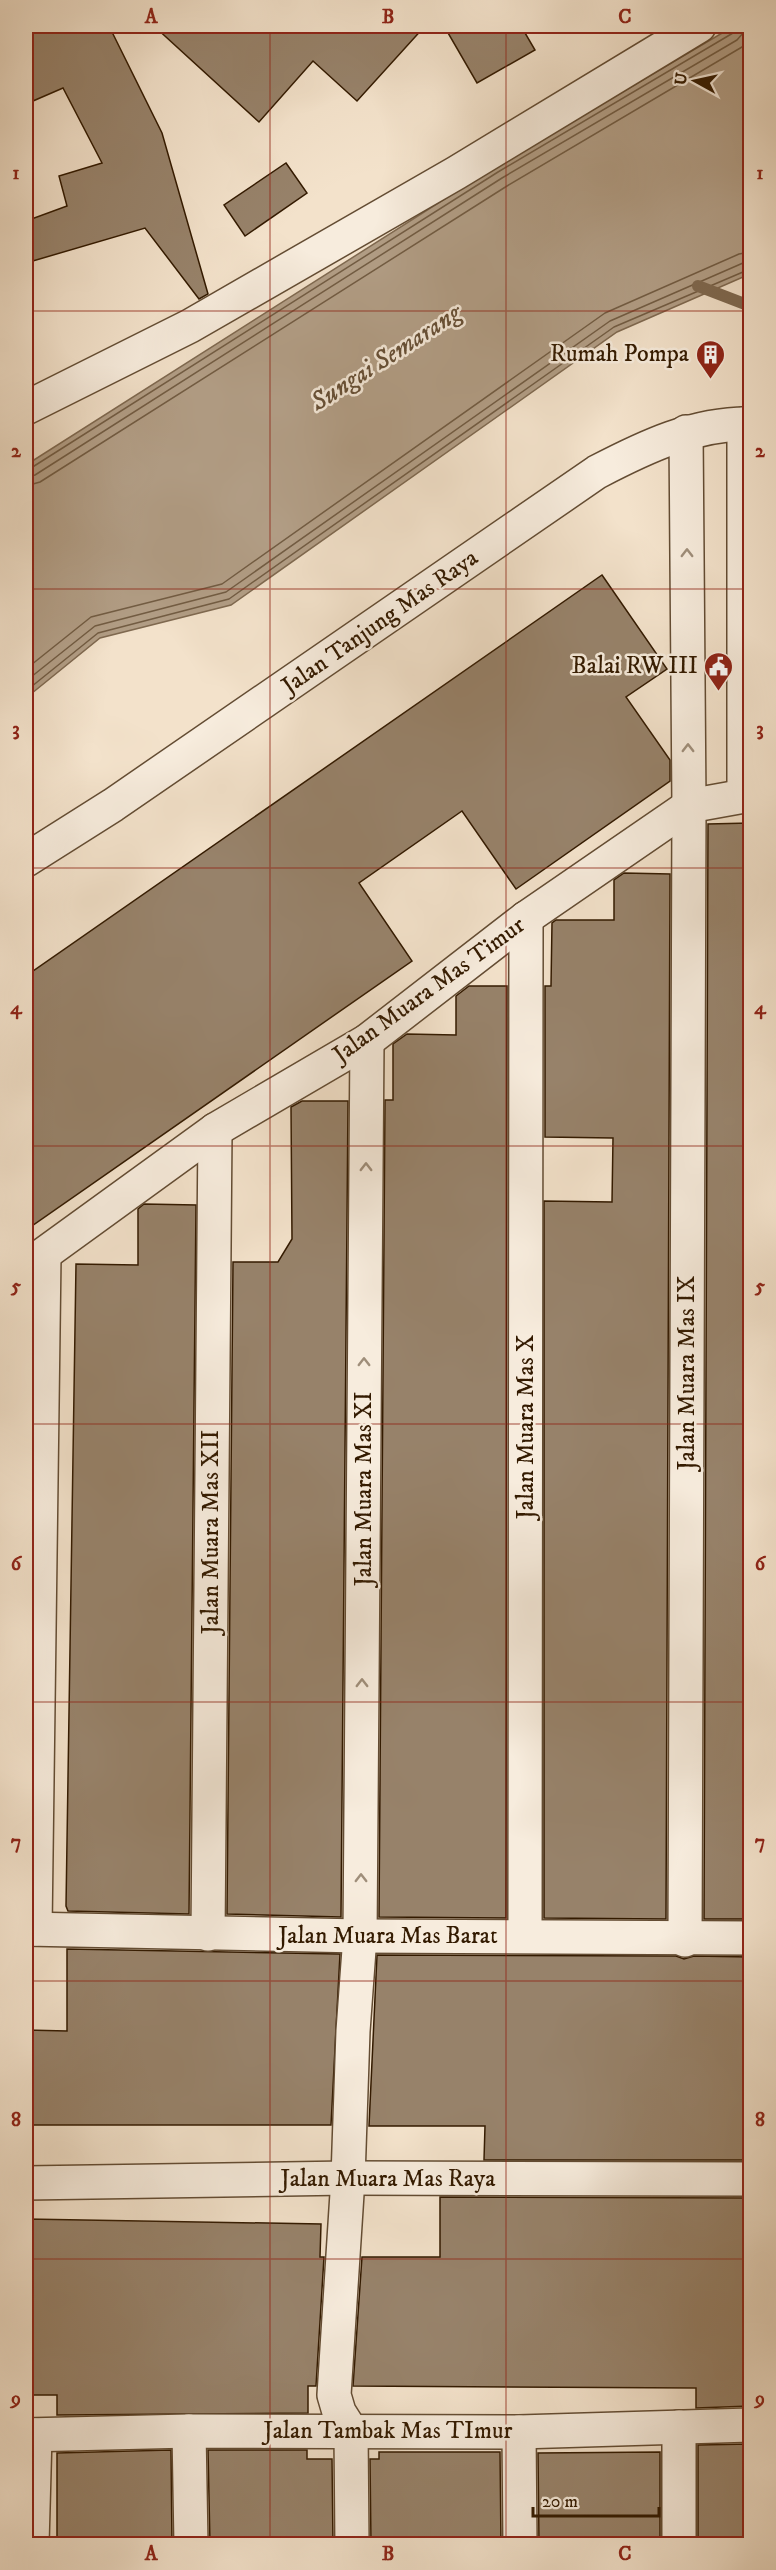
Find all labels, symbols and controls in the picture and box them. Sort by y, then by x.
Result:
text: A [144,5,159,30]
text: B [382,5,394,30]
text: C [618,5,632,30]
north arrow [665,51,725,111]
text: U [670,71,692,87]
text: 1 [12,161,20,186]
text: 1 [756,161,764,186]
water label: Sungai Semarang [303,296,470,420]
building icon: Rumah Pompa [694,338,726,380]
place label: Rumah Pompa [550,339,690,369]
text: 2 [11,439,22,464]
text: 2 [755,439,766,464]
street label: Jalan Tanjung Mas Raya [274,542,485,702]
one-way arrow [681,548,693,557]
public building icon: Balai RW III [703,650,735,692]
place label: Balai RW III [572,651,698,681]
text: 3 [12,717,20,742]
text: 3 [756,717,764,742]
one-way arrow [682,743,694,752]
street label: Jalan Muara Mas Timur [326,910,531,1071]
text: 4 [10,996,23,1021]
text: 4 [754,996,767,1021]
one-way arrow [360,1162,372,1171]
text: 5 [10,1274,21,1299]
text: 5 [754,1274,765,1299]
street label: Jalan Muara Mas IX [672,1276,702,1472]
street label: Jalan Muara Mas X [511,1335,541,1521]
one-way arrow [358,1357,371,1366]
street label: Jalan Muara Mas XI [349,1392,379,1588]
street label: Jalan Muara Mas XII [196,1430,226,1636]
text: 6 [11,1552,23,1577]
text: 6 [755,1552,767,1577]
one-way arrow [356,1678,368,1687]
text: 7 [11,1830,21,1855]
text: 7 [755,1830,765,1855]
one-way arrow [355,1873,367,1882]
street label: Jalan Muara Mas Barat [276,1921,498,1951]
text: 8 [11,2108,21,2133]
text: 8 [755,2108,765,2133]
street label: Jalan Muara Mas Raya [279,2164,496,2194]
text: 9 [9,2387,21,2412]
text: 9 [753,2387,765,2412]
street label: Jalan Tambak Mas TImur [262,2416,512,2446]
scale bar [533,2480,659,2518]
text: 20 m [542,2491,578,2513]
text: A [144,2542,159,2567]
text: B [382,2542,394,2567]
text: C [618,2542,632,2567]

